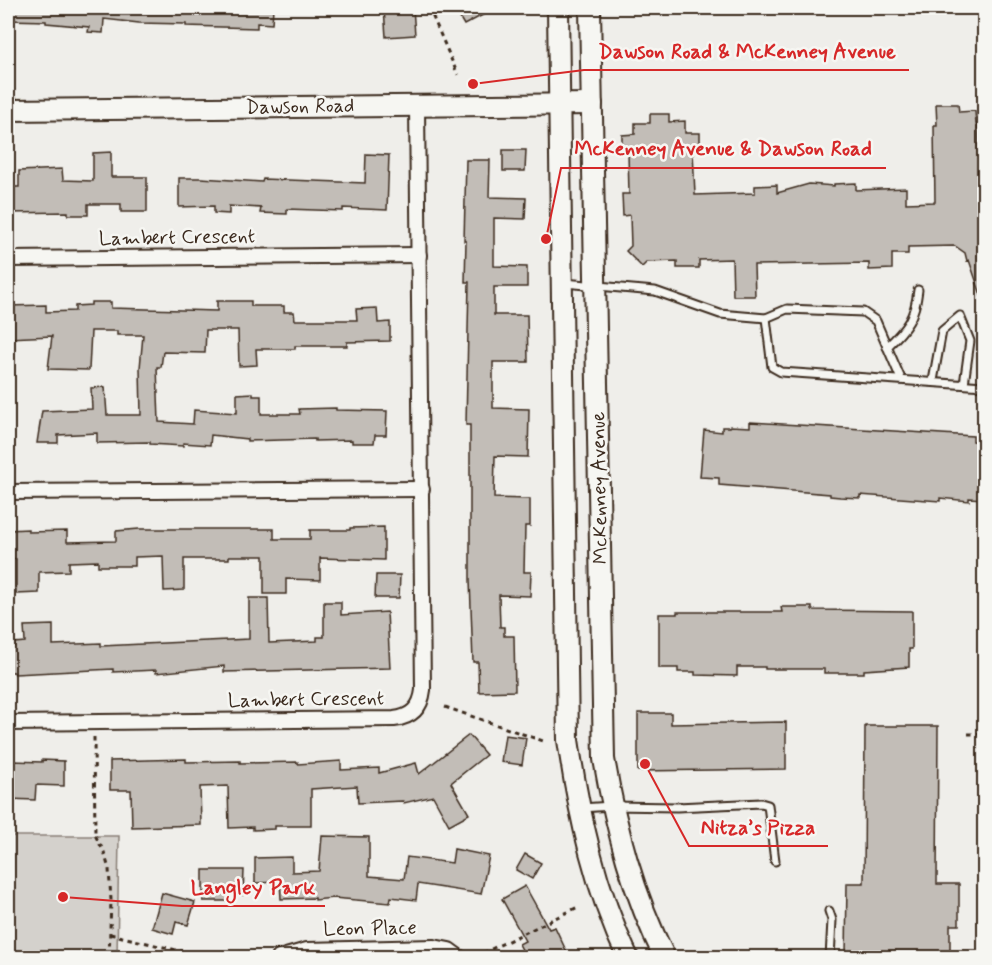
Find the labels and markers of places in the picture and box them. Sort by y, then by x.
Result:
callout: Dawson Road & McKenney Avenue [584,31,909,70]
callout: McKenney Avenue & Dawson Road [561,129,886,168]
callout: Nitza’s Pizza [689,807,828,846]
callout: Langley Park [182,867,325,906]

